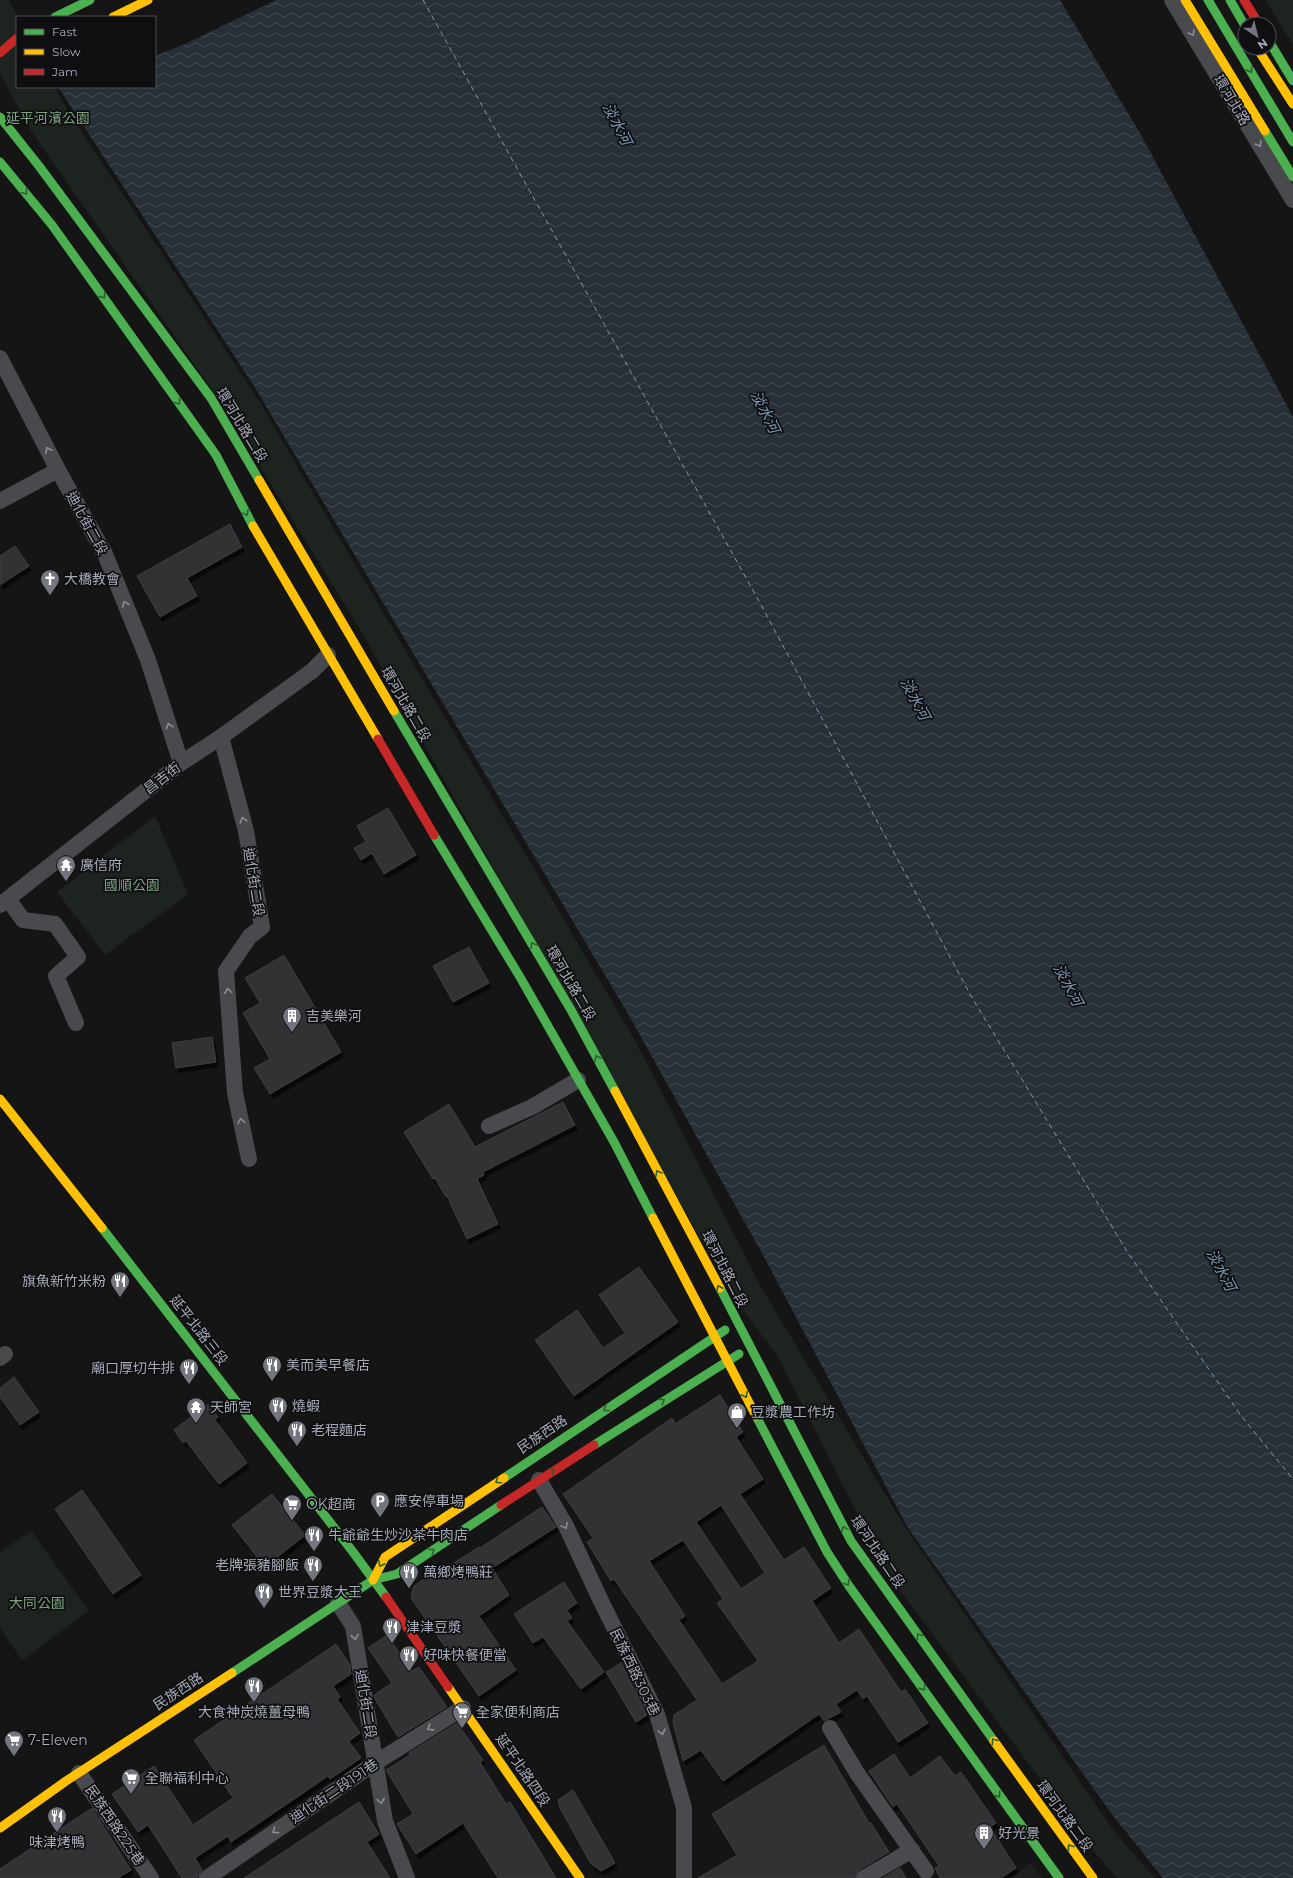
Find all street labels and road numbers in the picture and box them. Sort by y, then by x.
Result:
street label: 環河北路 [1210,71,1254,129]
street label: 環河北路二段 [213,384,271,466]
street label: 迪化街二段 [62,488,112,558]
street label: 環河北路二段 [377,663,435,745]
street label: 昌吉街 [140,758,184,798]
street label: 迪化街二段 [240,846,268,918]
street label: 環河北路二段 [542,942,600,1024]
street label: 環河北路二段 [698,1227,752,1311]
street label: 延平北路三段 [166,1291,232,1369]
street label: 民族西路 [514,1411,570,1457]
street label: 環河北路二段 [847,1512,909,1592]
street label: 民族西路303巷 [606,1625,664,1719]
street label: 民族西路 [150,1668,206,1714]
street label: 迪化街二段 [352,1668,380,1740]
street label: 延平北路四段 [492,1730,554,1810]
street label: 迪化街二段191巷 [286,1755,382,1827]
street label: 環河北路二段 [1033,1777,1097,1855]
street label: 民族西路225巷 [81,1781,149,1869]

